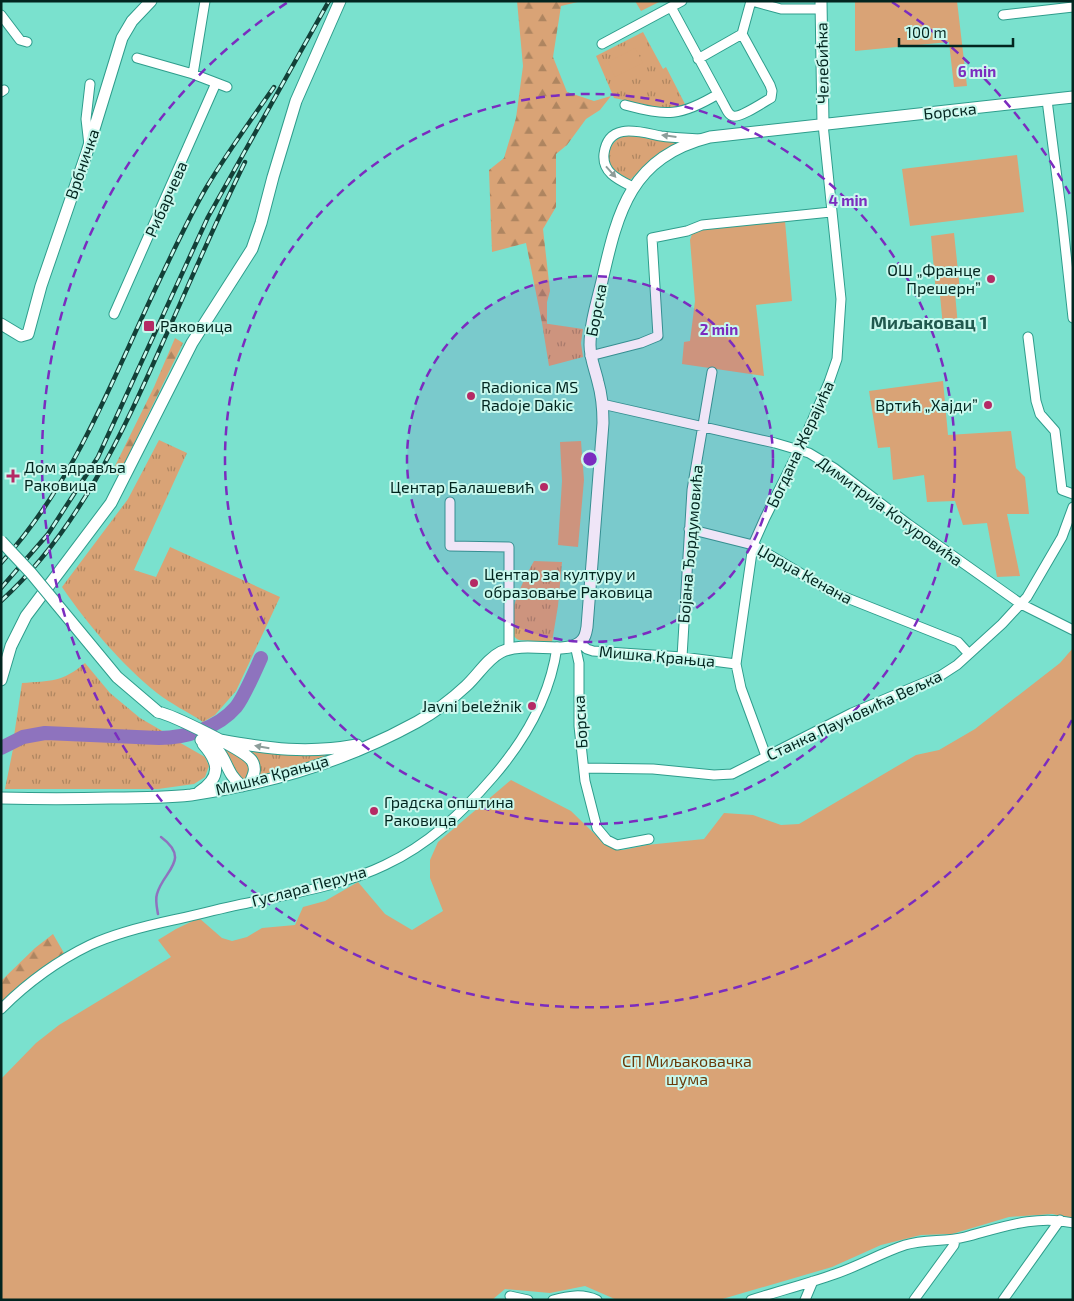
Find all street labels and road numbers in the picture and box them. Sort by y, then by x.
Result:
street label: Челебићка [811,22,832,104]
street label: Борска [922,98,977,123]
street label: Врбничка [61,126,102,201]
street label: Рибарчева [140,158,191,240]
street label: Борска [581,282,610,338]
street label: Богдана Жерајића [762,377,838,511]
street label: Димитрија Котуровића [814,452,966,570]
street label: Бојана Ђордумовића [673,464,707,624]
street label: Џорџа Кенана [755,540,856,607]
street label: Мишка Крањца [598,641,716,670]
street label: Станка Пауновића Вељка [763,665,945,765]
street label: Борска [569,695,590,749]
street label: Мишка Крањца [213,750,331,799]
street label: Гуслара Перуна [249,861,369,911]

